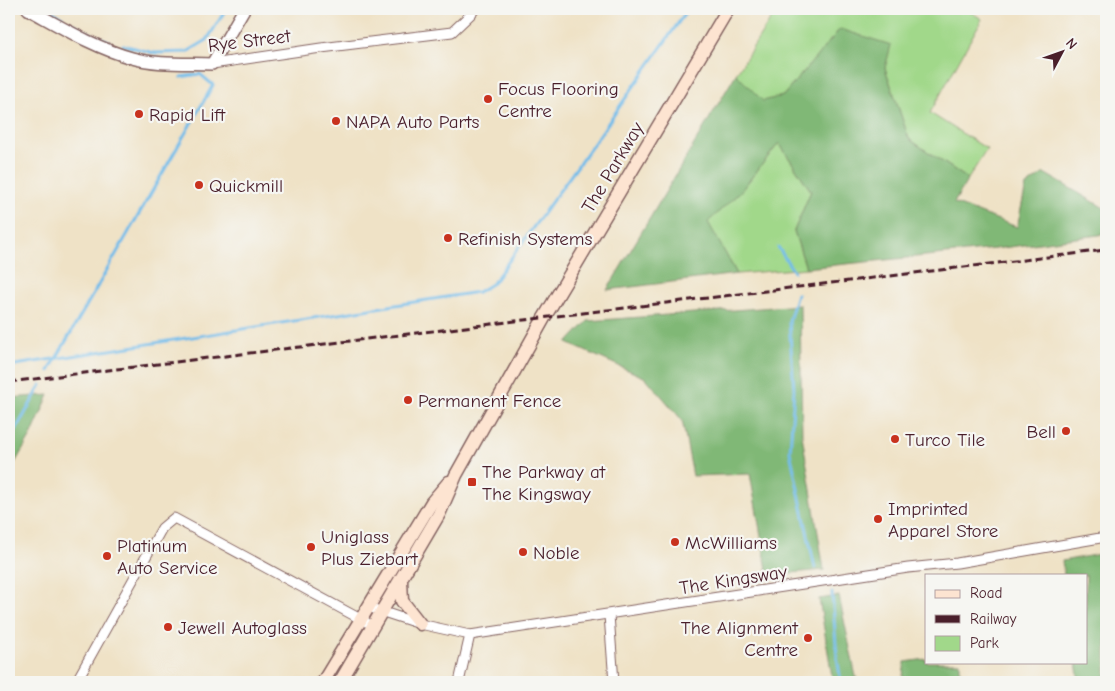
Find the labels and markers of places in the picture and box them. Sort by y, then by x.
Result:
place label: Focus Flooring Centre [498,78,619,122]
marker: Focus Flooring Centre [482,93,494,105]
place label: Rapid Lift [149,104,226,126]
marker: Rapid Lift [133,108,145,120]
place label: NAPA Auto Parts [346,111,479,133]
marker: NAPA Auto Parts [330,115,342,127]
place label: Quickmill [209,175,283,197]
marker: Quickmill [193,179,205,191]
place label: Refinish Systems [458,228,592,250]
marker: Refinish Systems [442,232,454,244]
place label: Permanent Fence [418,390,561,412]
marker: Permanent Fence [402,394,414,406]
place label: Bell [1026,421,1056,443]
marker: Bell [1060,425,1072,437]
place label: Turco Tile [905,429,985,451]
marker: Turco Tile [889,433,901,445]
place label: The Parkway at The Kingsway [482,461,606,505]
marker: The Parkway at The Kingsway [466,476,478,488]
place label: Imprinted Apparel Store [888,498,998,542]
marker: Imprinted Apparel Store [872,513,884,525]
place label: Uniglass Plus Ziebart [321,526,418,570]
place label: McWilliams [685,532,777,554]
place label: Platinum Auto Service [117,535,218,579]
marker: McWilliams [669,536,681,548]
marker: Uniglass Plus Ziebart [305,541,317,553]
place label: Noble [533,542,579,564]
marker: Noble [517,546,529,558]
marker: Platinum Auto Service [101,550,113,562]
place label: Jewell Autoglass [178,617,307,639]
place label: The Alignment Centre [681,617,799,661]
marker: Jewell Autoglass [162,621,174,633]
marker: The Alignment Centre [802,632,814,644]

